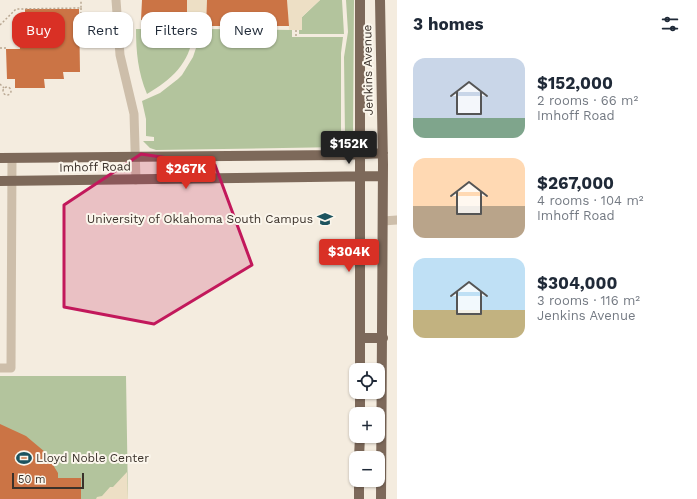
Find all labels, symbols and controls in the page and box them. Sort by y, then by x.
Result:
chip: Buy [12,12,65,48]
chip: Rent [73,12,133,48]
chip: Filters [141,12,212,48]
chip: New [220,12,277,48]
icon: filters [659,13,681,35]
text: 3 homes [413,14,484,34]
street label: Jenkins Avenue [360,24,376,116]
text: $152,000 [537,73,613,93]
icon: home [445,74,493,122]
text: 2 rooms · 66 m² [537,93,638,108]
text: Imhoff Road [537,108,615,123]
pin: $152K [321,131,377,165]
text: $152K [330,136,368,151]
pin: $267K [158,156,214,190]
street label: Imhoff Road [59,159,131,175]
text: $267K [166,161,206,176]
text: $267,000 [537,173,614,193]
icon: home [445,174,493,222]
text: 4 rooms · 104 m² [537,193,644,208]
text: Imhoff Road [537,208,615,223]
school or university icon: University of Oklahoma South Campus [316,210,334,228]
place label: University of Oklahoma South Campus [87,212,313,226]
pin: $304K [321,239,377,273]
text: $304K [328,244,370,259]
text: $304,000 [537,273,617,293]
icon: home [445,274,493,322]
text: 3 rooms · 116 m² [537,293,640,308]
text: Jenkins Avenue [537,308,635,323]
map controls [349,363,385,487]
button: locate [349,363,385,399]
button: + [349,407,385,443]
sports icon: Lloyd Noble Center [15,449,33,467]
place label: Lloyd Noble Center [36,451,149,465]
button: − [349,451,385,487]
scale bar [12,471,84,490]
text: 50 m [18,473,45,486]

